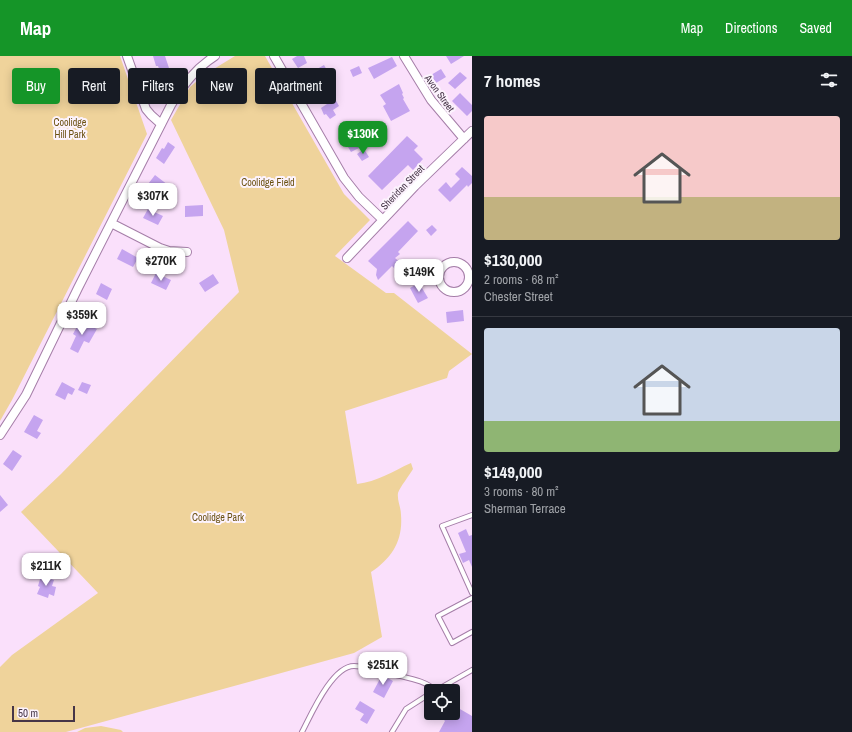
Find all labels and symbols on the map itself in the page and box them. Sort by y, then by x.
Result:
street label: Avon Street [421,71,458,115]
park label: Coolidge Hill Park [54,116,87,141]
pin: $130K [335,121,391,155]
street label: Sheridan Street [378,162,427,213]
park label: Coolidge Field [241,176,295,189]
pin: $307K [125,183,181,217]
pin: $270K [133,248,189,282]
pin: $149K [391,259,447,293]
pin: $359K [54,302,110,336]
park label: Coolidge Park [192,511,245,524]
pin: $211K [18,553,74,587]
pin: $251K [355,652,411,686]
scale bar [12,704,75,723]

